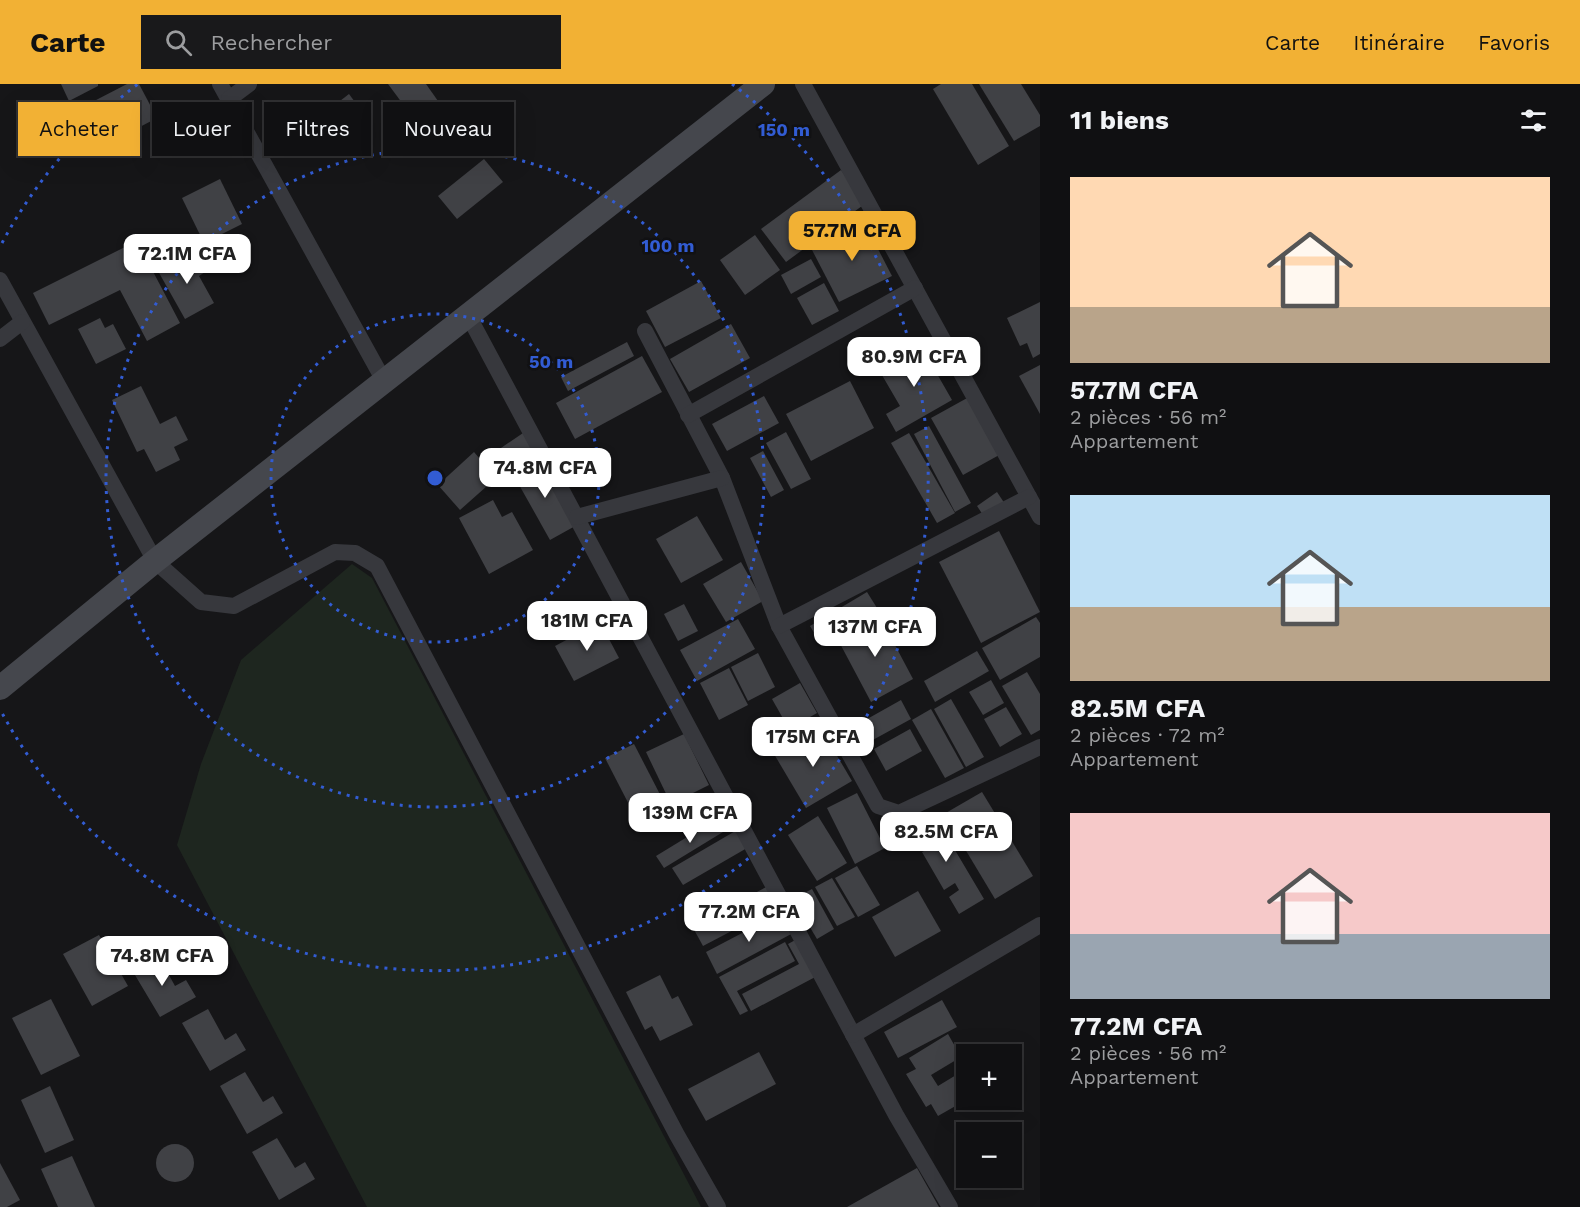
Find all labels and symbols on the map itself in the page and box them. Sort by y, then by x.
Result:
text: 150 m [758,119,810,140]
pin: 57.7M CFA [783,211,921,262]
pin: 72.1M CFA [118,234,256,285]
text: 100 m [641,235,695,256]
pin: 80.9M CFA [845,337,983,388]
text: 50 m [529,351,573,372]
pin: 74.8M CFA [476,448,614,499]
centre of rings [425,468,445,488]
pin: 181M CFA [525,601,649,652]
pin: 137M CFA [813,607,937,658]
pin: 175M CFA [751,717,875,768]
pin: 139M CFA [628,793,752,844]
pin: 82.5M CFA [877,812,1015,863]
pin: 77.2M CFA [680,892,818,943]
pin: 74.8M CFA [93,936,231,987]

